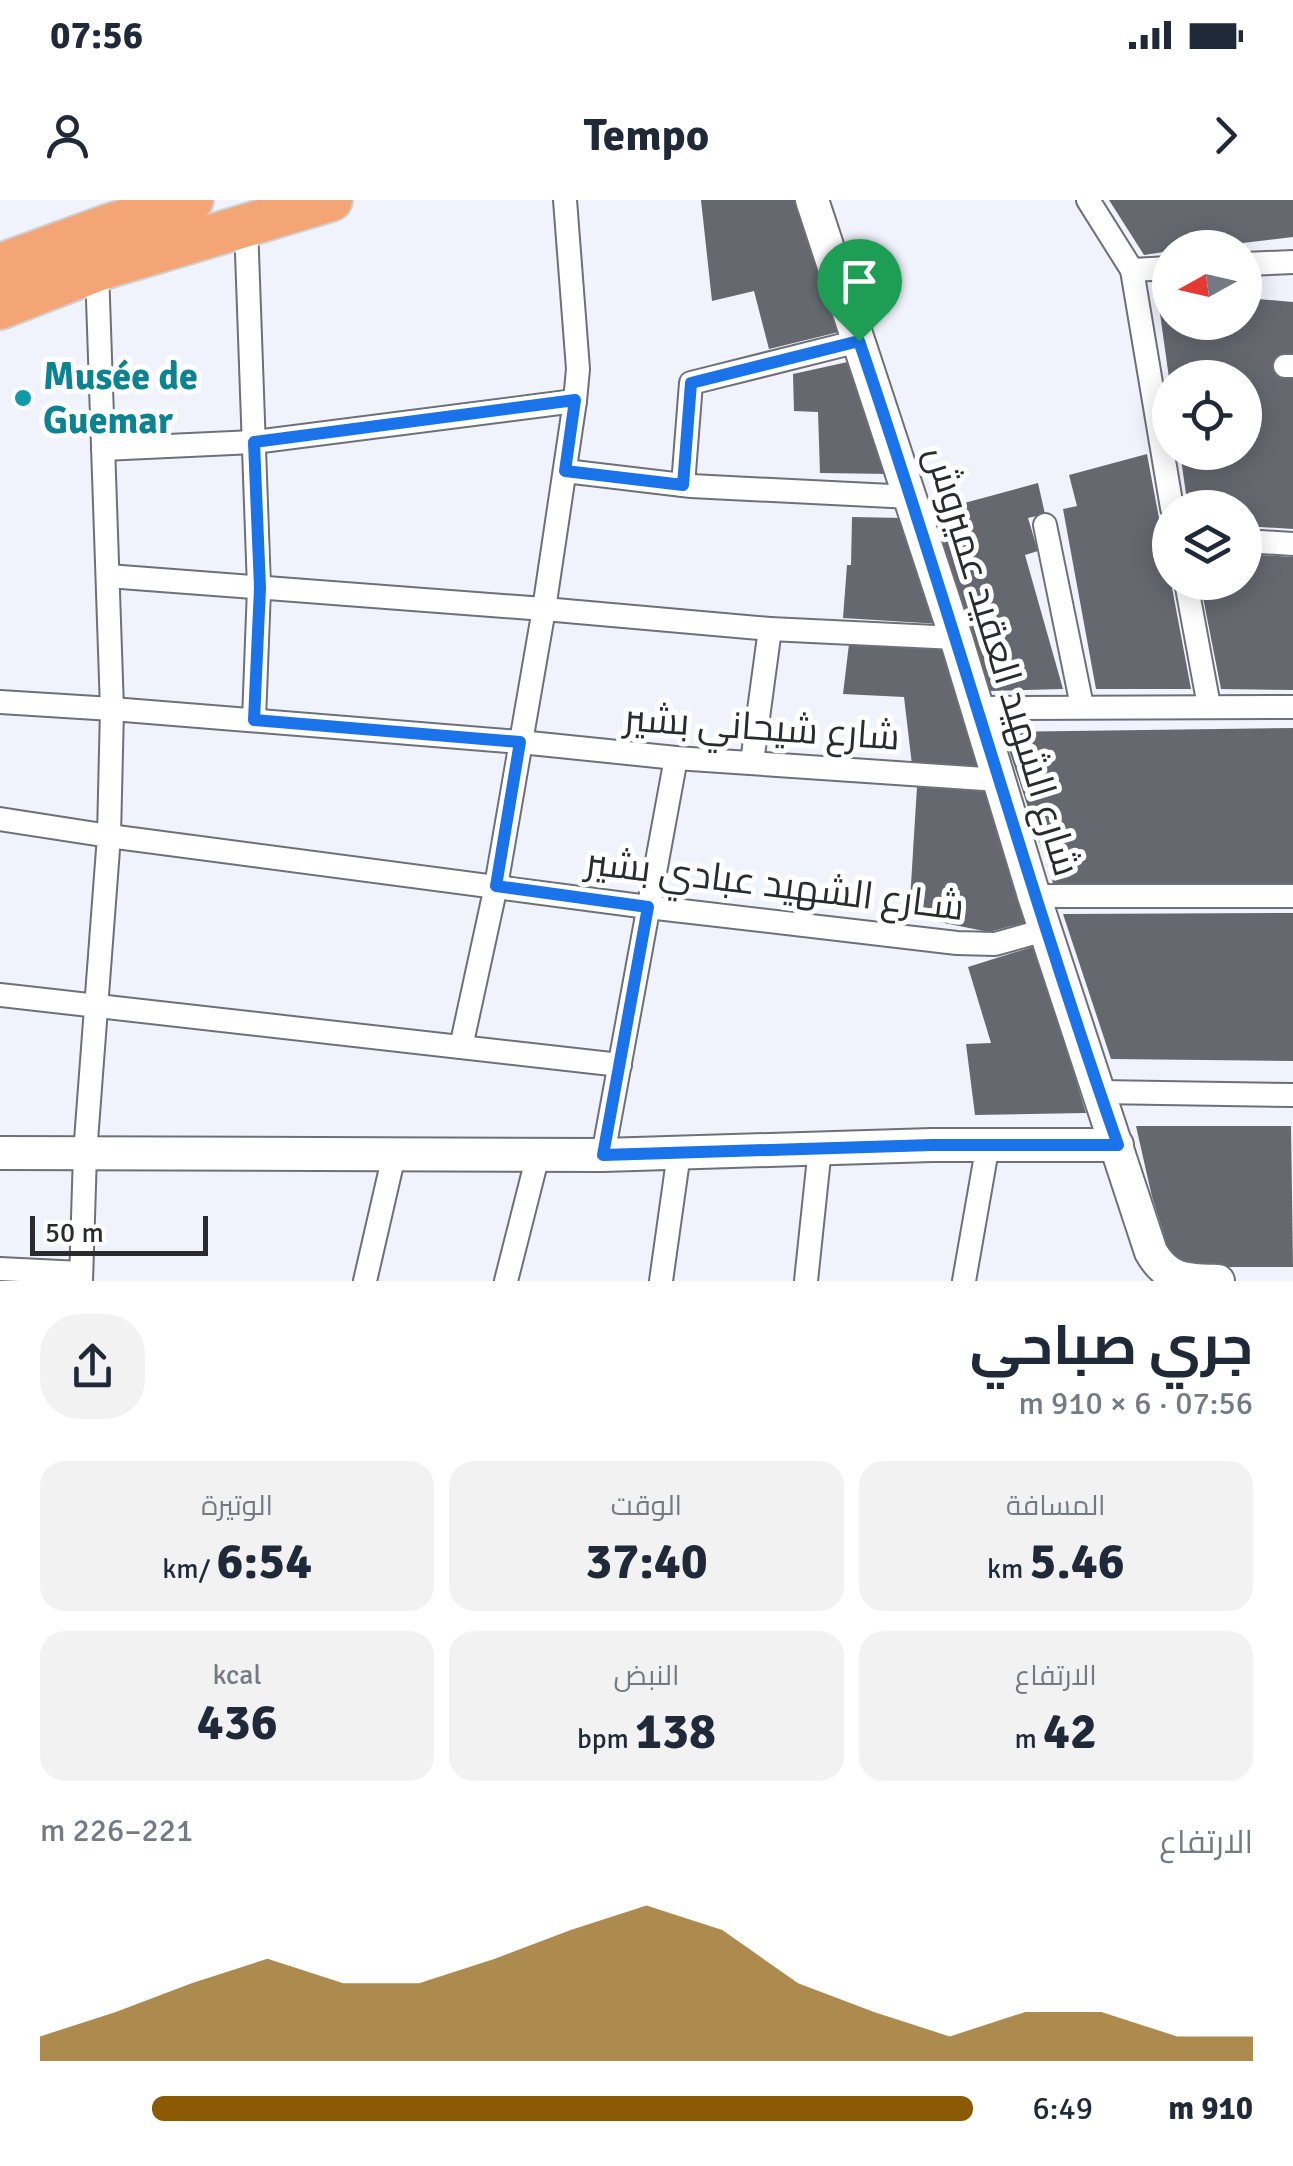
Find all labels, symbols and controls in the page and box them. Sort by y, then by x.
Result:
text: 07:56 [50,12,143,59]
icon: person [40,108,95,163]
text: Tempo [584,108,709,163]
icon: forward [1198,108,1253,163]
north arrow [1152,230,1262,340]
map controls [1152,230,1262,600]
pin [817,239,902,342]
icon: arrive [832,254,887,309]
place label: Musée de Guemar [43,353,198,444]
button: locate [1152,360,1262,470]
marker: Musée de Guemar [12,387,34,409]
street label: شارع الشهيد العقيد عميروش [914,441,1090,882]
button: layers [1152,490,1262,600]
street label: شارع شيحاني بشير [620,694,901,767]
street label: شـارع الشهيد عبادي بشير [580,838,967,936]
scale bar [30,1211,208,1256]
text: 50 m [45,1216,104,1250]
text: جري صباحي [970,1312,1253,1380]
button: share [40,1314,145,1419]
text: 07:56 · 6 × 910 m [1018,1384,1253,1423]
text: الوتيرة [201,1489,273,1523]
text: الوقت [611,1489,682,1523]
text: المسافة [1006,1489,1106,1523]
text: 6:54 [216,1531,312,1593]
text: 37:40 [585,1531,708,1593]
text: 5.46 [1029,1531,1125,1593]
text: /km [162,1552,216,1586]
text: km [987,1552,1029,1586]
text: kcal [213,1658,262,1692]
text: النبض [614,1659,679,1693]
text: الارتفاع [1015,1659,1097,1693]
text: 436 [197,1692,278,1754]
text: 138 [635,1701,716,1763]
text: 42 [1043,1701,1097,1763]
text: bpm [577,1722,635,1756]
text: m [1015,1722,1043,1756]
text: 221–226 m [40,1811,193,1850]
text: الارتفاع [1159,1823,1253,1862]
text: 6:49 [1033,2089,1093,2128]
text: 910 m [1168,2089,1253,2128]

